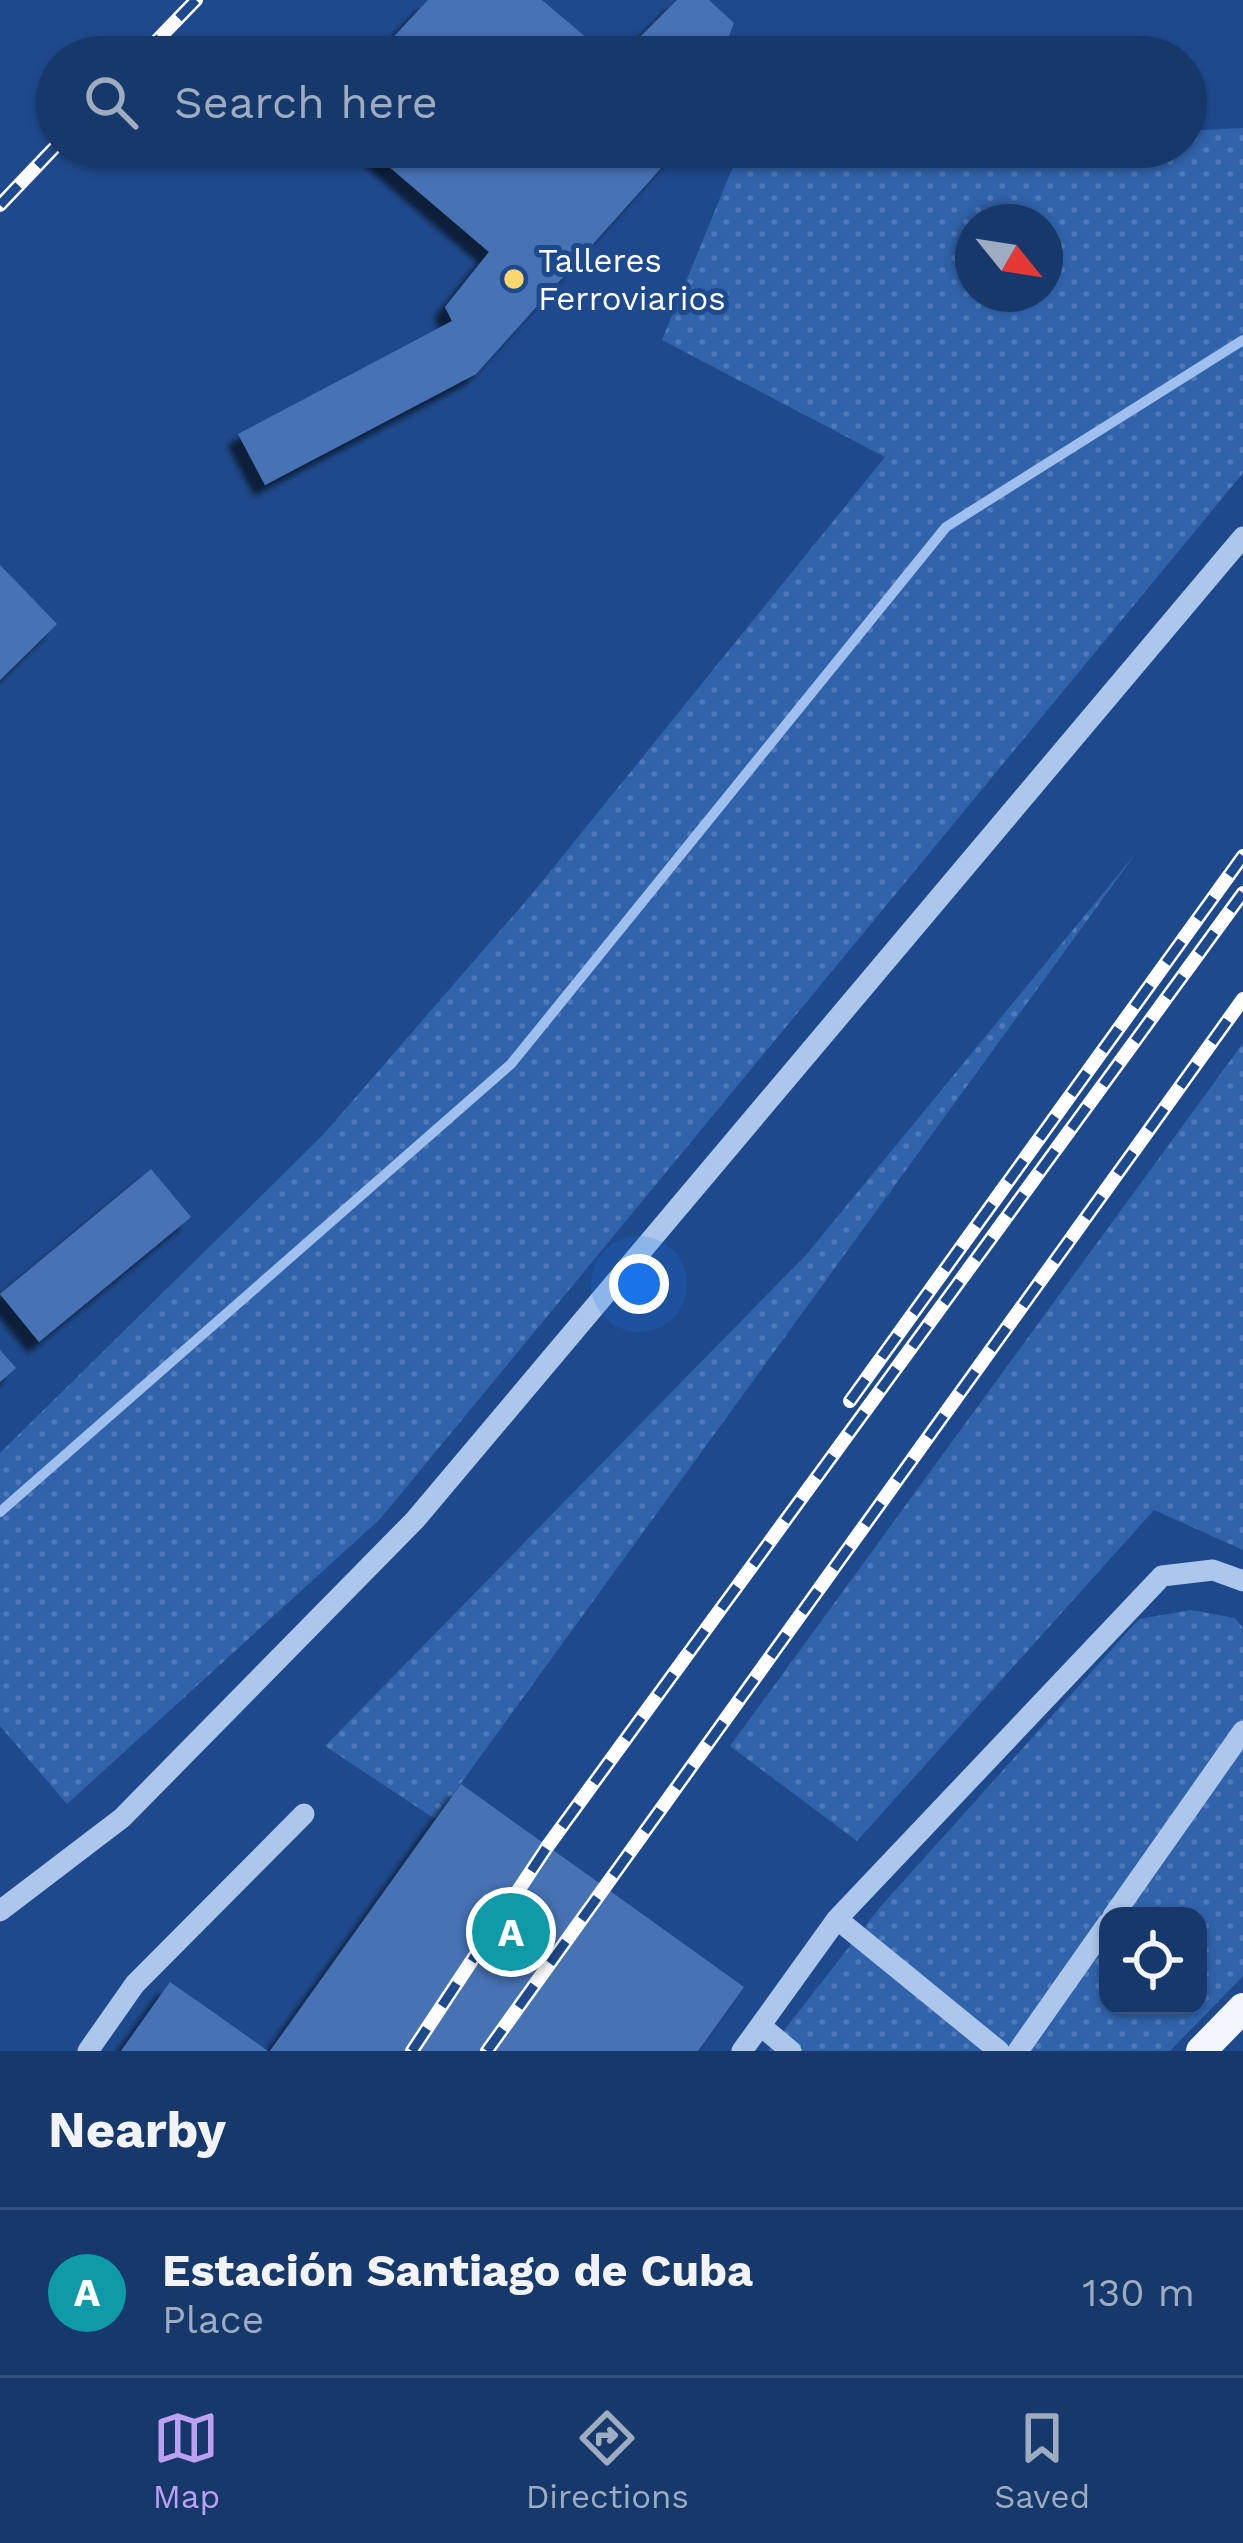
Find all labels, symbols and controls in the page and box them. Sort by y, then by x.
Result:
search box [36,36,1207,168]
icon: search [78,69,144,135]
text: Search here [174,76,438,129]
north arrow [955,204,1063,312]
place label: Talleres Ferroviarios [538,241,726,318]
marker: Talleres Ferroviarios [501,266,527,292]
your location [609,1254,669,1314]
pin: A [472,1887,550,1977]
map controls [1099,1907,1207,2015]
button: locate [1099,1907,1207,2015]
text: Nearby [48,2100,226,2159]
text: Estación Santiago de Cuba [162,2244,753,2297]
text: A [74,2270,100,2315]
text: 130 m [1082,2270,1195,2315]
text: Place [162,2297,264,2342]
tab: Map [153,2405,220,2516]
tab: Directions [526,2405,689,2516]
tab: Saved [994,2405,1090,2516]

